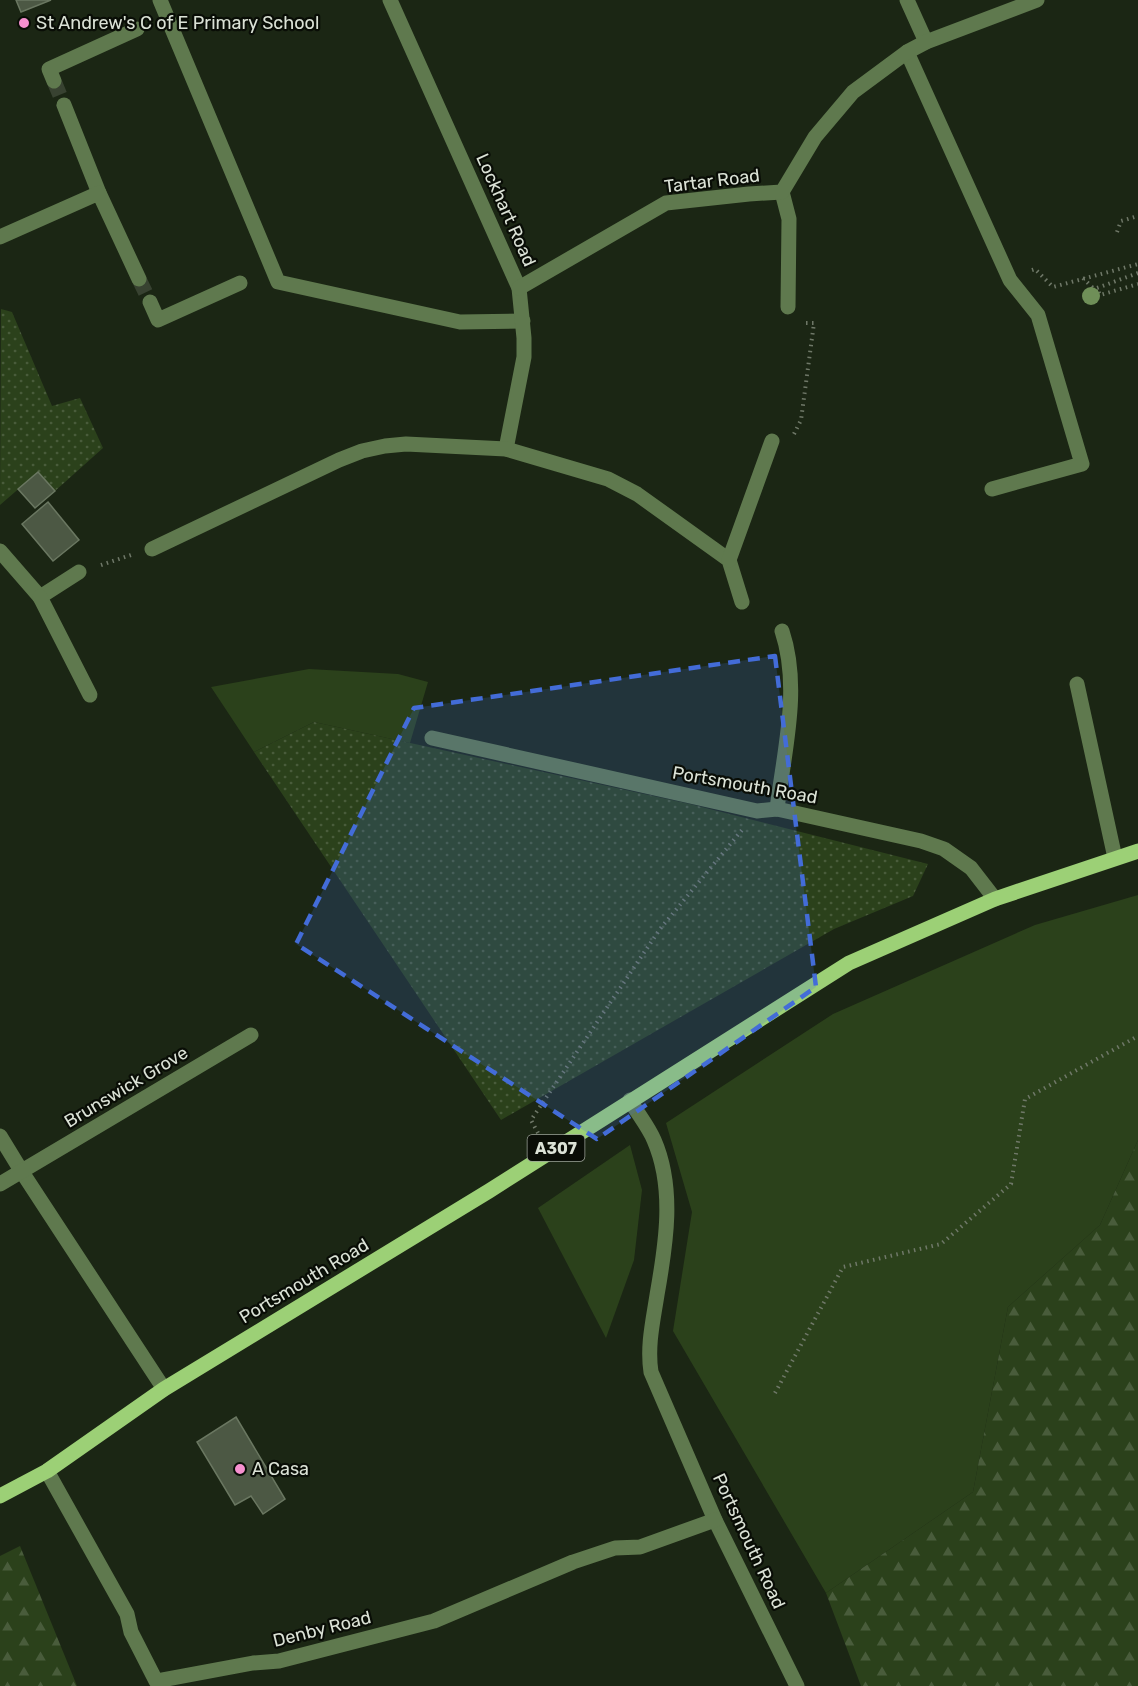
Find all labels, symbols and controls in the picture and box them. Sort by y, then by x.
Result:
place label: St Andrew's C of E Primary School [36,12,319,34]
marker: St Andrew's C of E Primary School [17,16,31,30]
street label: Lockhart Road [471,150,541,270]
street label: Tartar Road [663,164,761,198]
street label: Portsmouth Road [671,761,819,809]
street label: Brunswick Grove [60,1041,192,1133]
road number: A307 [528,1135,584,1161]
street label: Portsmouth Road [235,1234,373,1328]
place label: A Casa [252,1458,309,1480]
marker: A Casa [233,1462,247,1476]
street label: Portsmouth Road [708,1470,790,1612]
street label: Denby Road [271,1606,373,1652]

